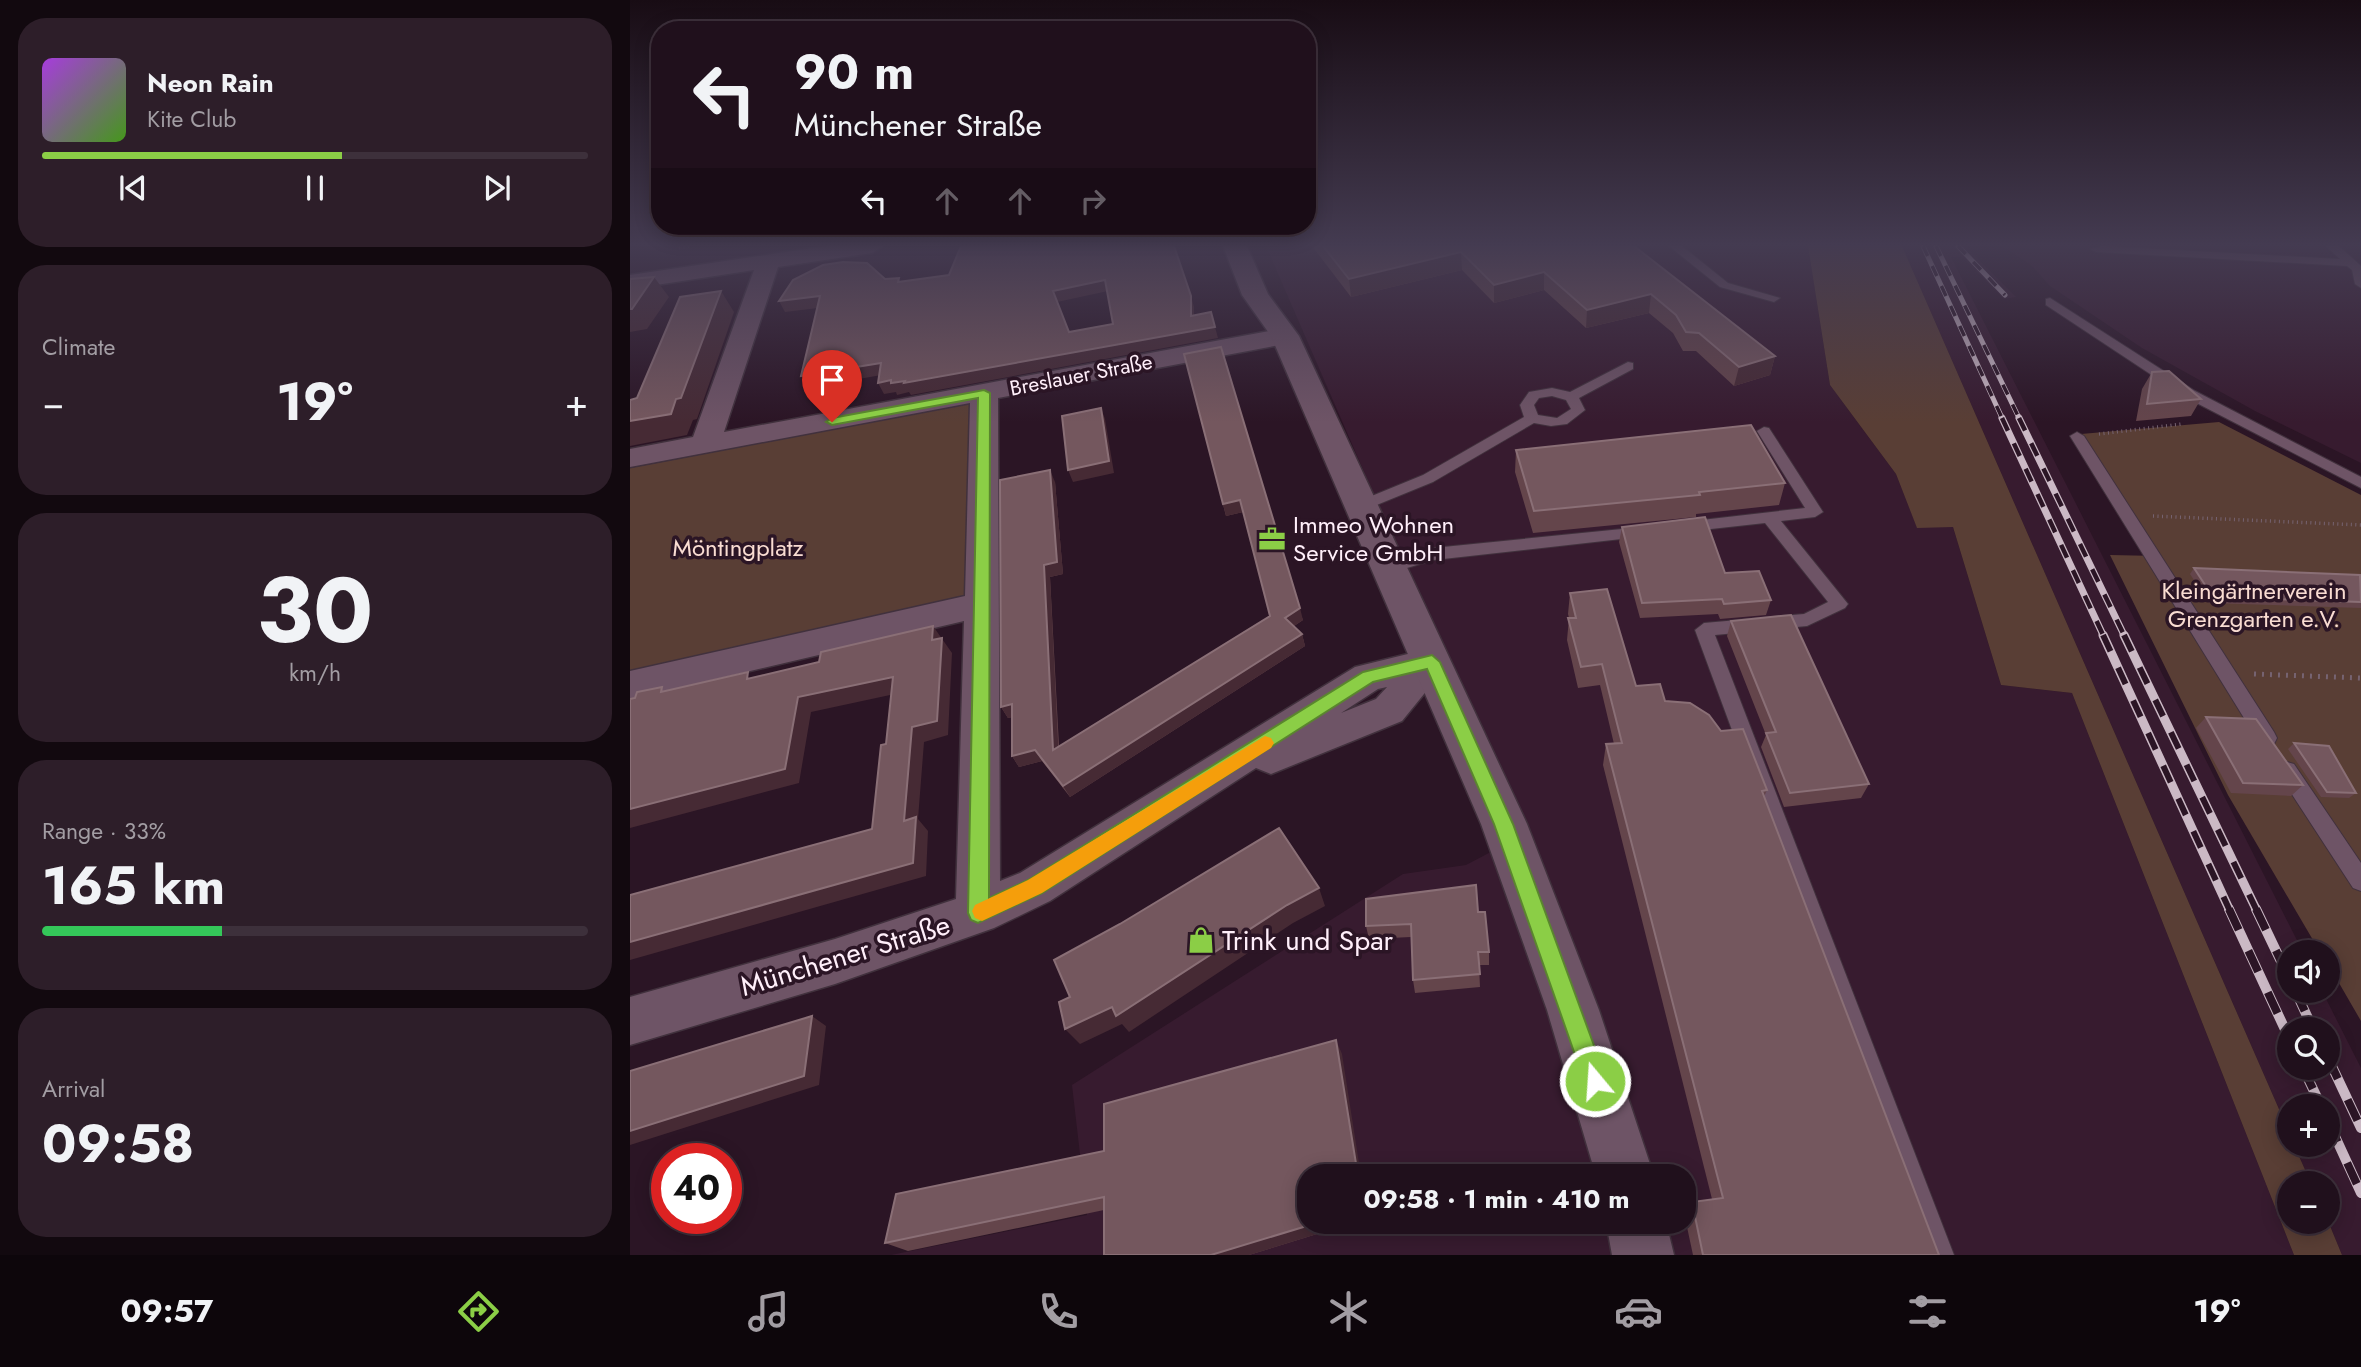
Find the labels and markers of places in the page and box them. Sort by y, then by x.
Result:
pin [802,350,862,422]
place label: Immeo Wohnen Service GmbH [1293,507,1454,570]
office icon: Immeo Wohnen Service GmbH [1257,524,1287,554]
place label: Trink und Spar [1222,920,1394,961]
shop icon: Trink und Spar [1186,925,1216,955]

